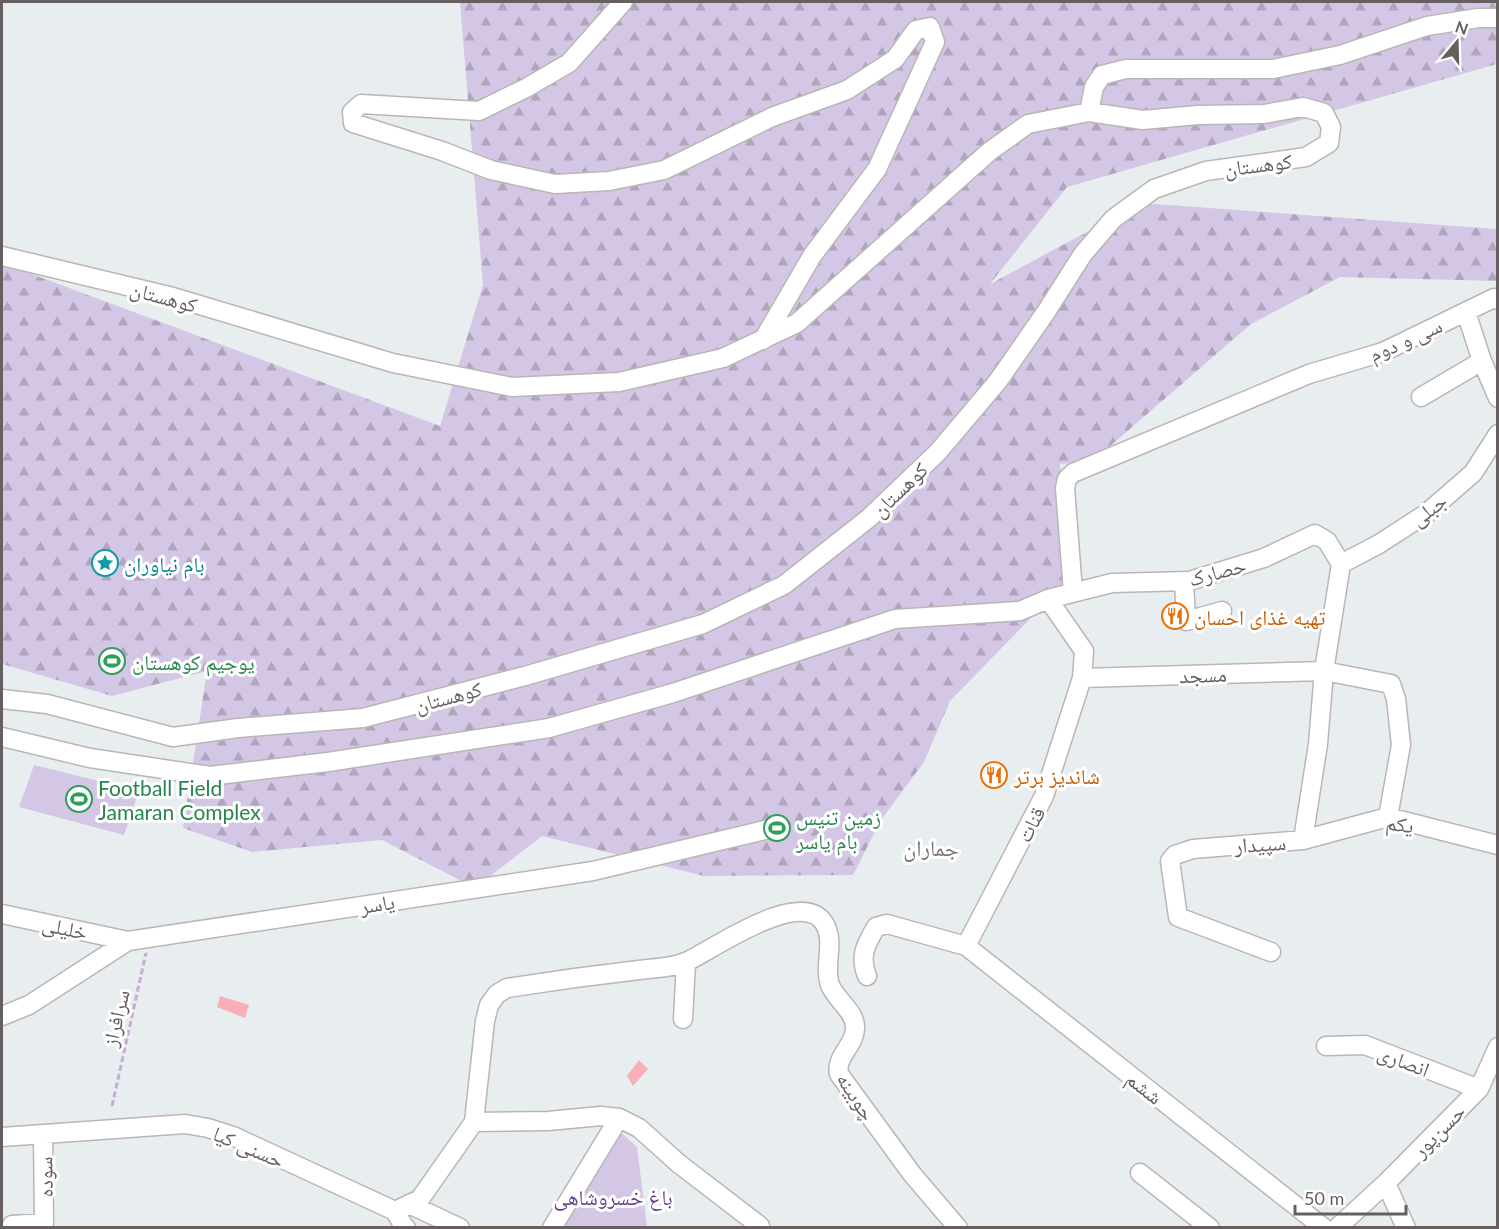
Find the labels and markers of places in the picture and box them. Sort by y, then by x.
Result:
place icon: بام نیاوران [90,548,120,578]
place label: بام نیاوران [124,551,205,579]
restaurant icon: تهیه غذای احسان [1160,601,1190,631]
place label: تهیه غذای احسان [1194,604,1325,630]
sports icon: یوجیم کوهستان [97,646,127,676]
place label: یوجیم کوهستان [132,649,255,677]
restaurant icon: شاندیز برتر [979,760,1009,790]
place label: شاندیز برتر [1013,763,1100,788]
place label: Football Field Jamaran Complex [98,775,261,824]
sports icon: Football Field Jamaran Complex [64,784,94,814]
place label: زمین تنیس بام یاسر [795,804,881,856]
sports icon: زمین تنیس بام یاسر [762,813,792,843]

